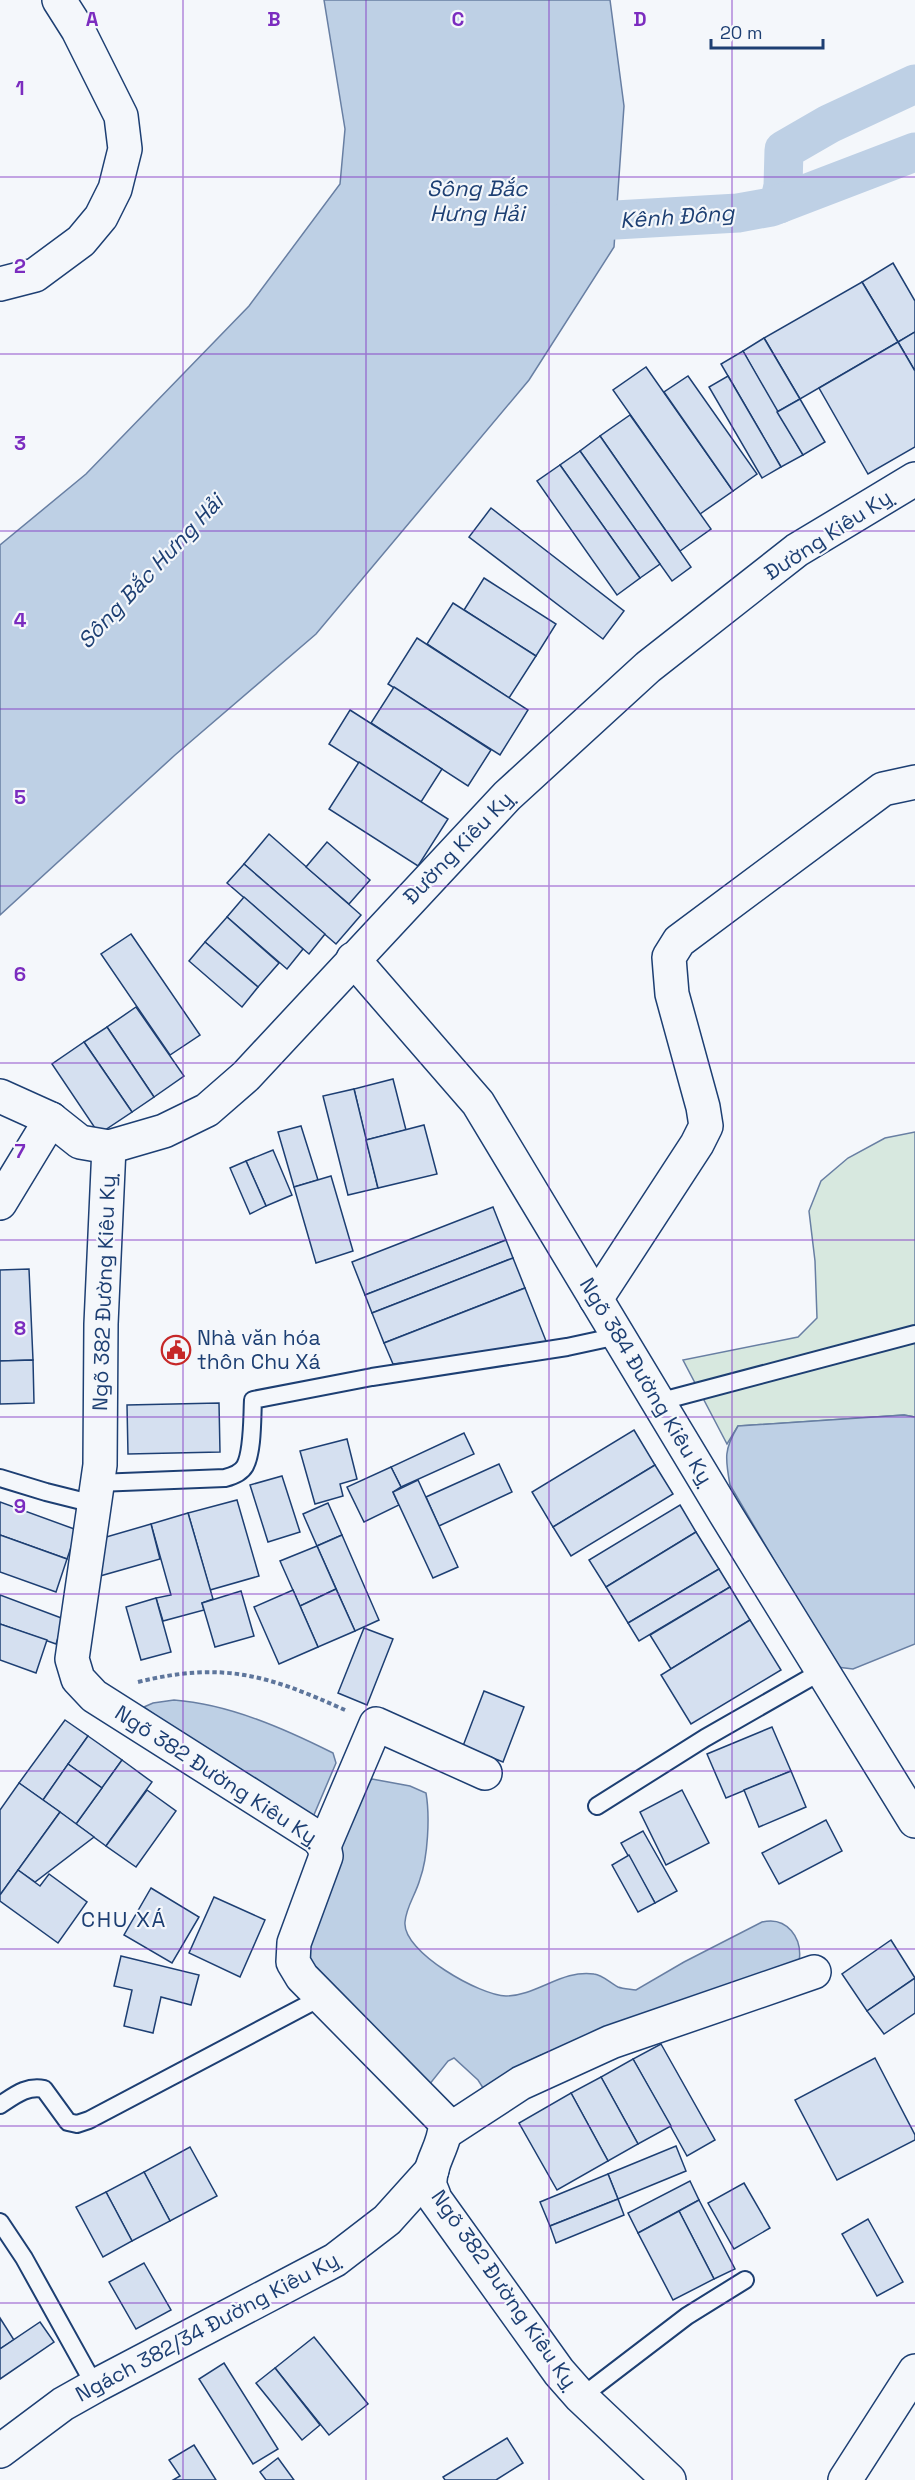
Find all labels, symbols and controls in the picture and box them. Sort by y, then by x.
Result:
text: A [86,6,99,32]
text: B [267,6,281,32]
text: C [452,6,465,32]
text: D [633,6,647,32]
scale bar [711,12,824,50]
text: 20 m [720,21,763,44]
text: 1 [15,75,25,101]
water label: Sông Bắc Hưng Hải [427,174,528,227]
water label: Kênh Đông [619,198,736,234]
text: 2 [14,253,26,279]
text: 3 [14,430,26,456]
street label: Đường Kiêu Kỵ [759,482,898,586]
water label: Sông Bắc Hưng Hải [71,486,230,654]
text: 4 [14,607,27,633]
text: 5 [14,784,26,810]
street label: Đường Kiêu Kỵ [397,784,520,910]
text: 6 [14,961,26,987]
text: 7 [14,1138,26,1164]
street label: Ngõ 382 Đường Kiêu Kỵ [86,1172,121,1411]
street label: Ngõ 384 Đường Kiêu Kỵ [574,1272,720,1491]
text: 8 [14,1315,26,1341]
place label: Nhà văn hóa thôn Chu Xá [197,1324,321,1375]
public building icon: Nhà văn hóa thôn Chu Xá [160,1334,192,1366]
text: 9 [14,1493,26,1519]
street label: Ngõ 382 Đường Kiêu Kỵ [110,1699,324,1851]
district label: CHU XÁ [81,1905,167,1933]
street label: Ngõ 382 Đường Kiêu Kỵ [426,2184,584,2395]
street label: Ngách 382/34 Đường Kiêu Kỵ [71,2245,345,2407]

